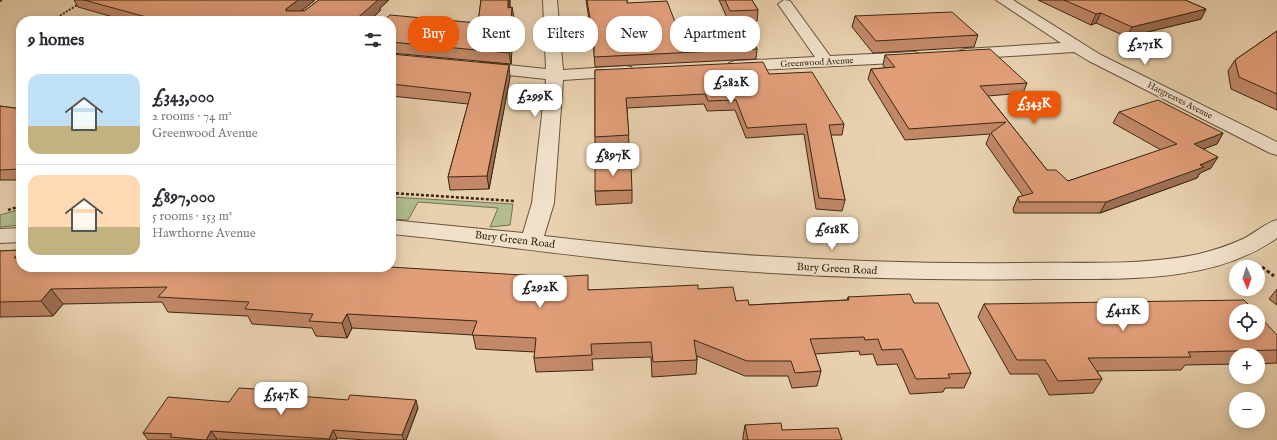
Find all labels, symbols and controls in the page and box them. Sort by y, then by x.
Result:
chip: Buy [408,16,459,52]
chip: Rent [467,16,525,52]
chip: Filters [533,16,598,52]
chip: New [606,16,662,52]
chip: Apartment [670,16,760,52]
icon: filters [362,29,384,51]
text: 9 homes [28,30,84,51]
pin: £271K [1117,32,1173,66]
text: £271K [1127,36,1163,53]
street label: Greenwood Avenue [780,55,854,70]
pin: £282K [703,70,759,104]
text: £282K [713,74,749,91]
street label: Hargreaves Avenue [1145,79,1214,122]
pin: £299K [507,84,563,118]
text: £343,000 [152,87,214,108]
text: £299K [517,88,553,105]
icon: home [60,90,108,138]
pin: £343K [1006,91,1062,125]
text: £343K [1017,95,1051,112]
text: 2 rooms · 74 m² [152,108,232,125]
text: Greenwood Avenue [152,125,258,142]
pin: £897K [585,143,641,177]
text: £897K [595,147,631,164]
text: £897,000 [152,187,215,208]
icon: home [60,191,108,239]
text: 5 rooms · 153 m² [152,208,232,225]
pin: £618K [804,217,860,251]
text: £618K [815,221,849,238]
text: Hawthorne Avenue [152,225,256,242]
street label: Bury Green Road [474,228,556,252]
street label: Bury Green Road [796,260,878,278]
north arrow [1229,260,1265,296]
map controls [1229,260,1265,428]
pin: £292K [512,275,568,309]
text: £292K [522,279,558,296]
pin: £411K [1095,298,1151,332]
text: £411K [1106,302,1140,319]
button: locate [1229,304,1265,340]
button: + [1229,348,1265,384]
pin: £547K [253,382,309,416]
text: £547K [263,386,299,403]
button: − [1229,392,1265,428]

